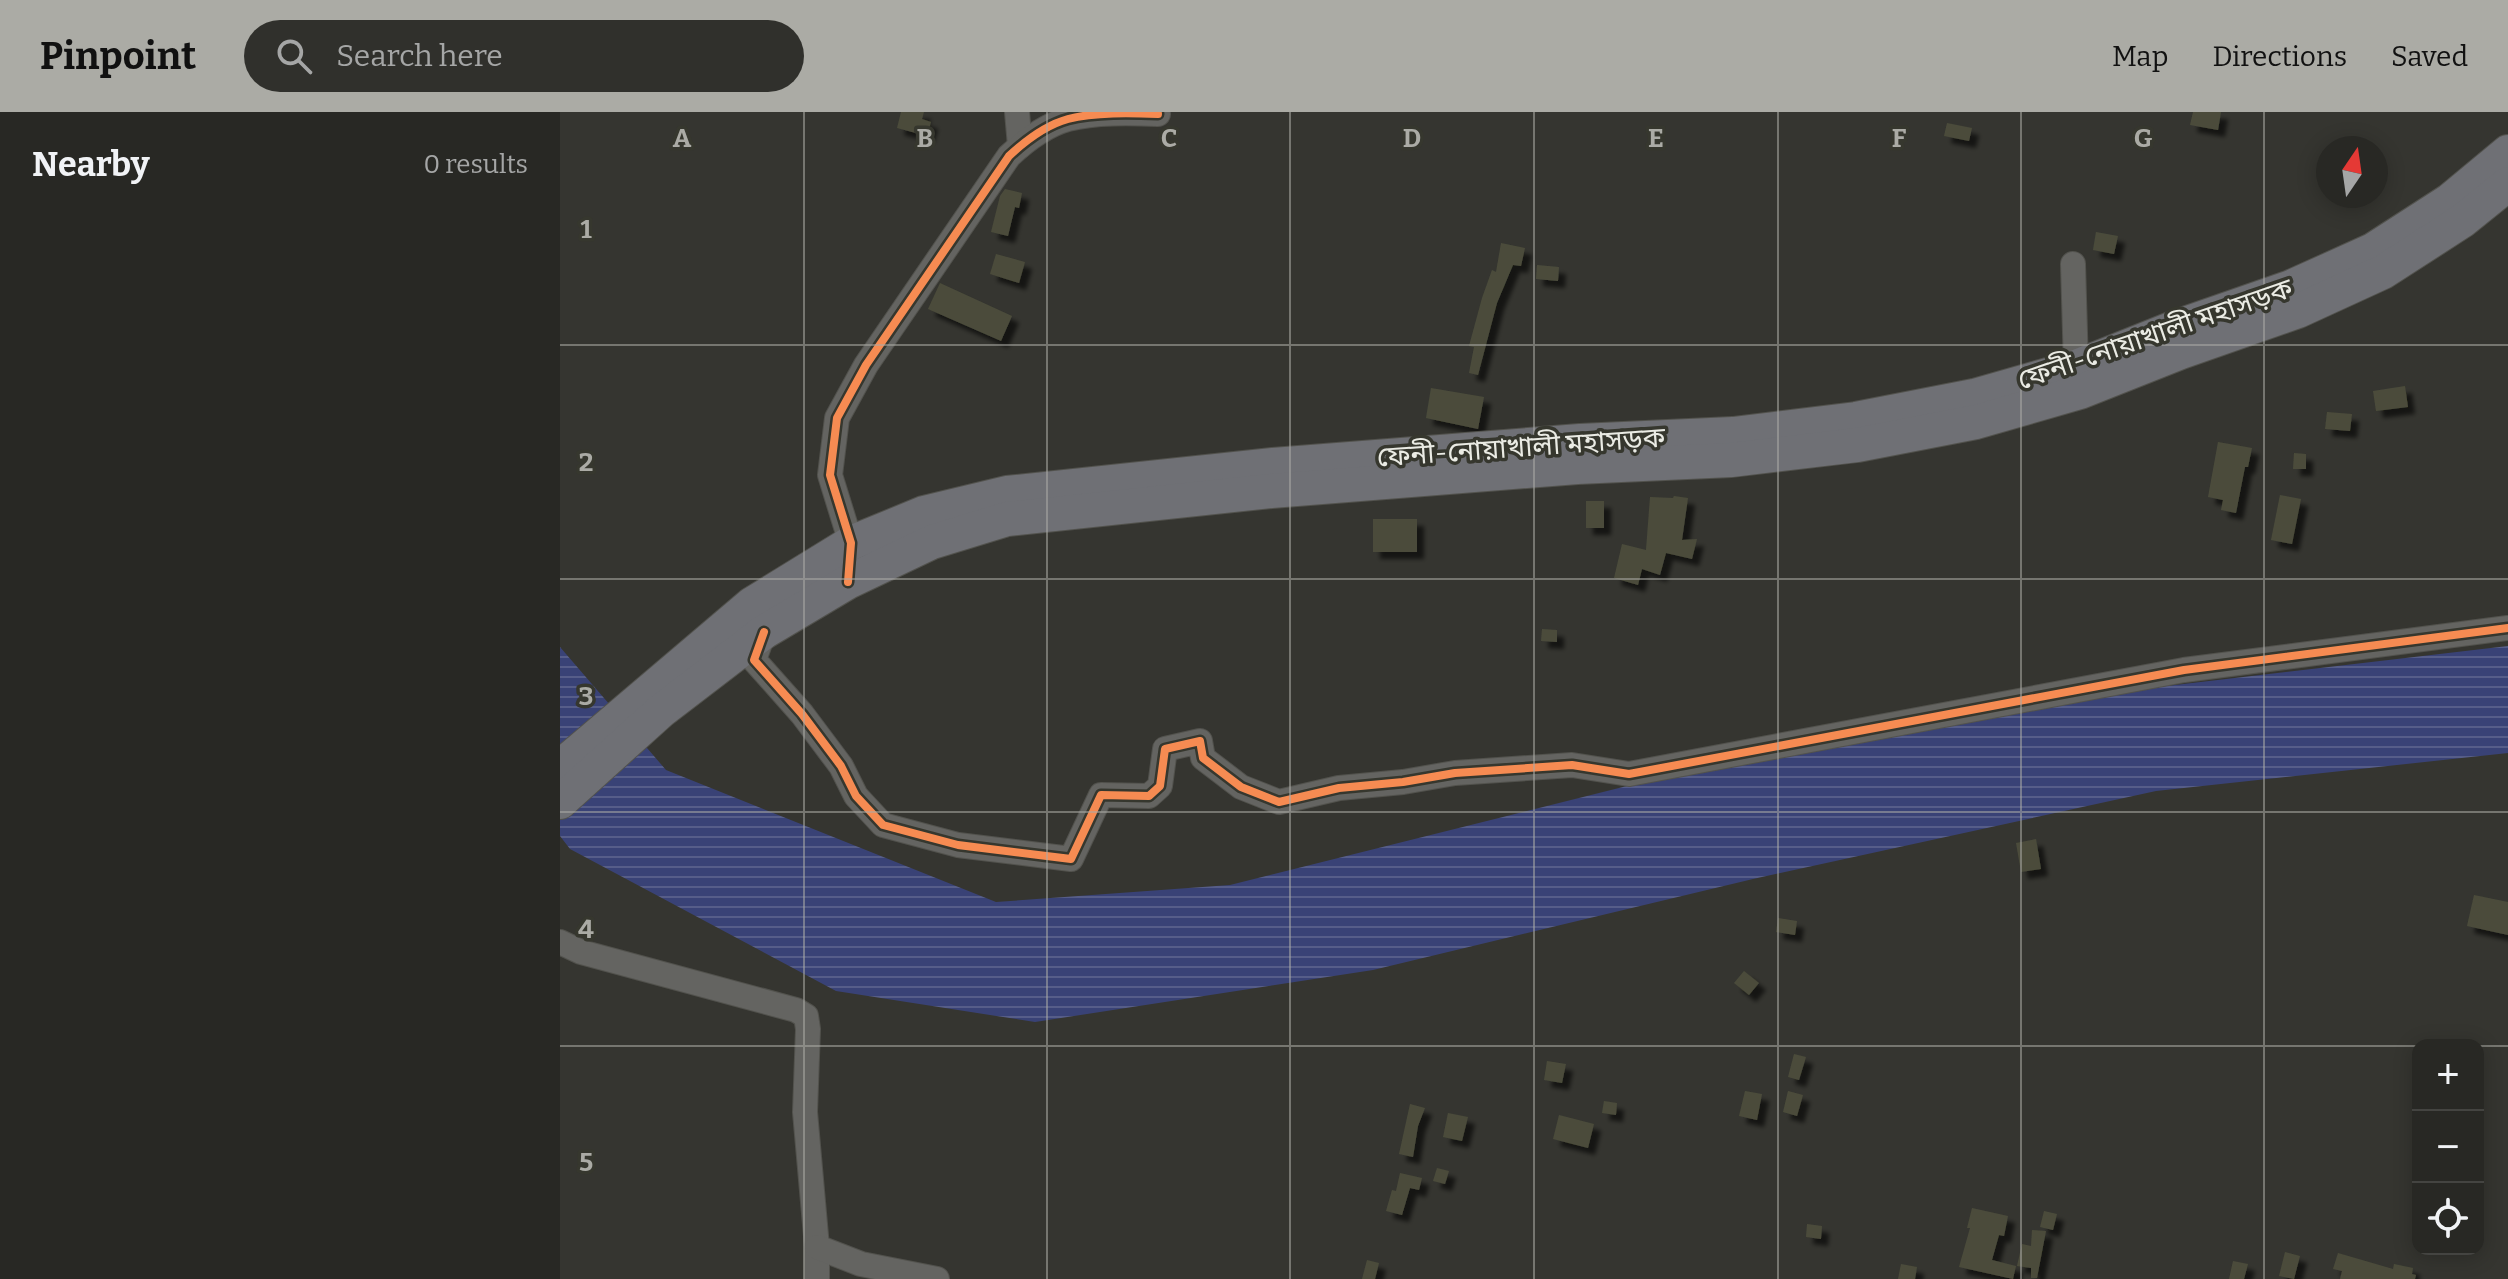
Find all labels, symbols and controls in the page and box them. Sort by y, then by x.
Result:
search box [244,20,804,92]
text: Pinpoint [40,33,196,79]
icon: search [272,34,316,78]
text: Search here [336,38,503,74]
text: Map [2112,40,2168,73]
text: Directions [2212,40,2347,73]
text: Saved [2391,40,2468,73]
text: A [673,123,692,154]
text: B [917,123,933,154]
text: C [1161,123,1177,154]
text: D [1403,123,1421,154]
text: E [1648,123,1664,154]
text: F [1892,123,1907,154]
text: G [2134,123,2153,154]
north arrow [2316,136,2388,208]
text: Nearby [32,144,150,185]
text: 0 results [423,149,528,180]
text: 1 [580,214,592,245]
street label: ফেনী-নোয়াখালী মহাসড়ক [2013,271,2297,397]
street label: ফেনী-নোয়াখালী মহাসড়ক [1376,420,1667,474]
text: 2 [579,447,593,478]
text: 3 [579,681,593,712]
text: 4 [578,914,594,945]
map controls [2412,1039,2484,1255]
button: + [2412,1039,2484,1111]
button: − [2412,1111,2484,1183]
text: 5 [579,1147,593,1178]
button: locate [2412,1183,2484,1255]

